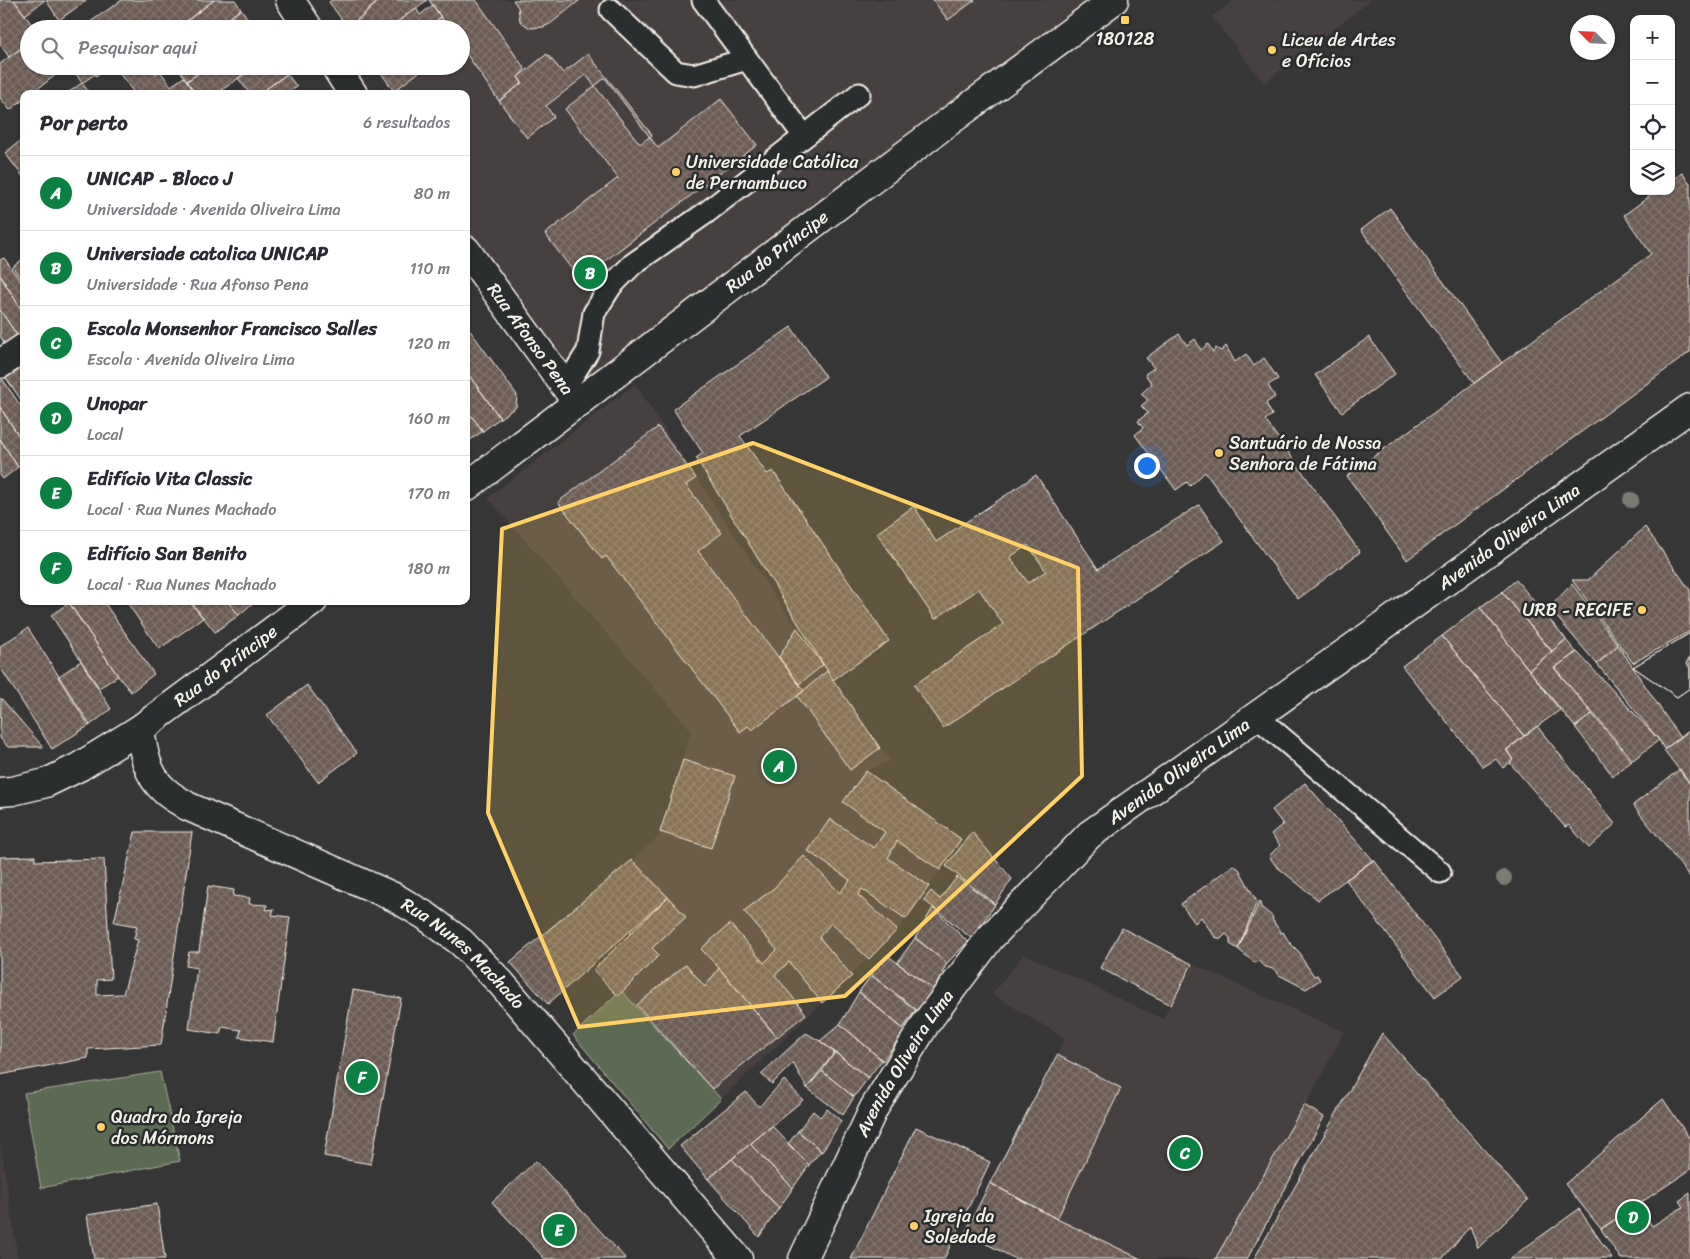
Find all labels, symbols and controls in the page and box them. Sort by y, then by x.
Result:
marker: 180128 [1119,14,1131,26]
north arrow [1570,15,1615,60]
map controls [1630,15,1675,195]
button: + [1630,15,1675,60]
search box [20,20,470,75]
place label: 180128 [1096,23,1155,55]
place label: Liceu de Artes e Ofícios [1282,24,1397,77]
text: Pesquisar aqui [78,31,197,64]
icon: search [38,34,66,62]
marker: Liceu de Artes e Ofícios [1266,44,1278,56]
button: − [1630,60,1675,105]
text: Por perto [40,104,128,142]
button: locate [1630,105,1675,150]
text: 6 resultados [363,108,450,137]
place label: Universidade Católica de Pernambuco [686,146,859,199]
button: layers [1630,150,1675,195]
text: UNICAP - Bloco J [87,162,232,195]
marker: Universidade Católica de Pernambuco [670,166,682,178]
text: A [51,179,61,208]
text: 80 m [414,179,450,208]
text: Universidade · Avenida Oliveira Lima [87,195,341,224]
street label: Rua do Príncipe [718,202,836,302]
text: Universiade catolica UNICAP [87,237,328,270]
text: B [51,254,61,283]
text: 110 m [410,254,450,283]
pin: B [574,254,606,292]
text: Universidade · Rua Afonso Pena [87,270,308,299]
street label: Rua Afonso Pena [479,276,583,402]
text: Escola Monsenhor Francisco Salles [87,312,377,345]
text: C [51,329,61,358]
text: 120 m [407,329,450,358]
text: Escola · Avenida Oliveira Lima [87,345,295,374]
text: Unopar [87,387,147,420]
text: D [51,404,61,433]
text: 160 m [407,404,450,433]
text: Local [87,420,123,449]
place label: Santuário de Nossa Senhora de Fátima [1229,427,1381,480]
marker: Santuário de Nossa Senhora de Fátima [1213,447,1225,459]
your location [1134,453,1160,479]
text: Edifício Vita Classic [87,462,253,495]
street label: Avenida Oliveira Lima [1430,475,1587,599]
text: E [52,479,60,508]
text: 170 m [407,479,450,508]
text: Local · Rua Nunes Machado [87,495,276,524]
text: Edifício San Benito [87,537,247,570]
text: F [52,554,60,583]
text: 180 m [407,554,450,583]
text: Local · Rua Nunes Machado [87,570,276,599]
place label: URB - RECIFE [1523,594,1633,626]
marker: URB - RECIFE [1636,604,1648,616]
street label: Rua do Príncipe [167,616,285,715]
street label: Avenida Oliveira Lima [1100,709,1257,834]
pin: A [763,747,795,785]
street label: Rua Nunes Machado [395,889,533,1017]
street label: Avenida Oliveira Lima [846,982,962,1143]
pin: F [346,1058,378,1096]
place label: Quadra da Igreja dos Mórmons [111,1101,242,1154]
marker: Quadra da Igreja dos Mórmons [95,1121,107,1133]
pin: C [1169,1134,1201,1172]
pin: D [1617,1198,1649,1236]
place label: Igreja da Soledade [923,1200,996,1253]
pin: E [543,1211,575,1249]
marker: Igreja da Soledade [908,1220,920,1232]

